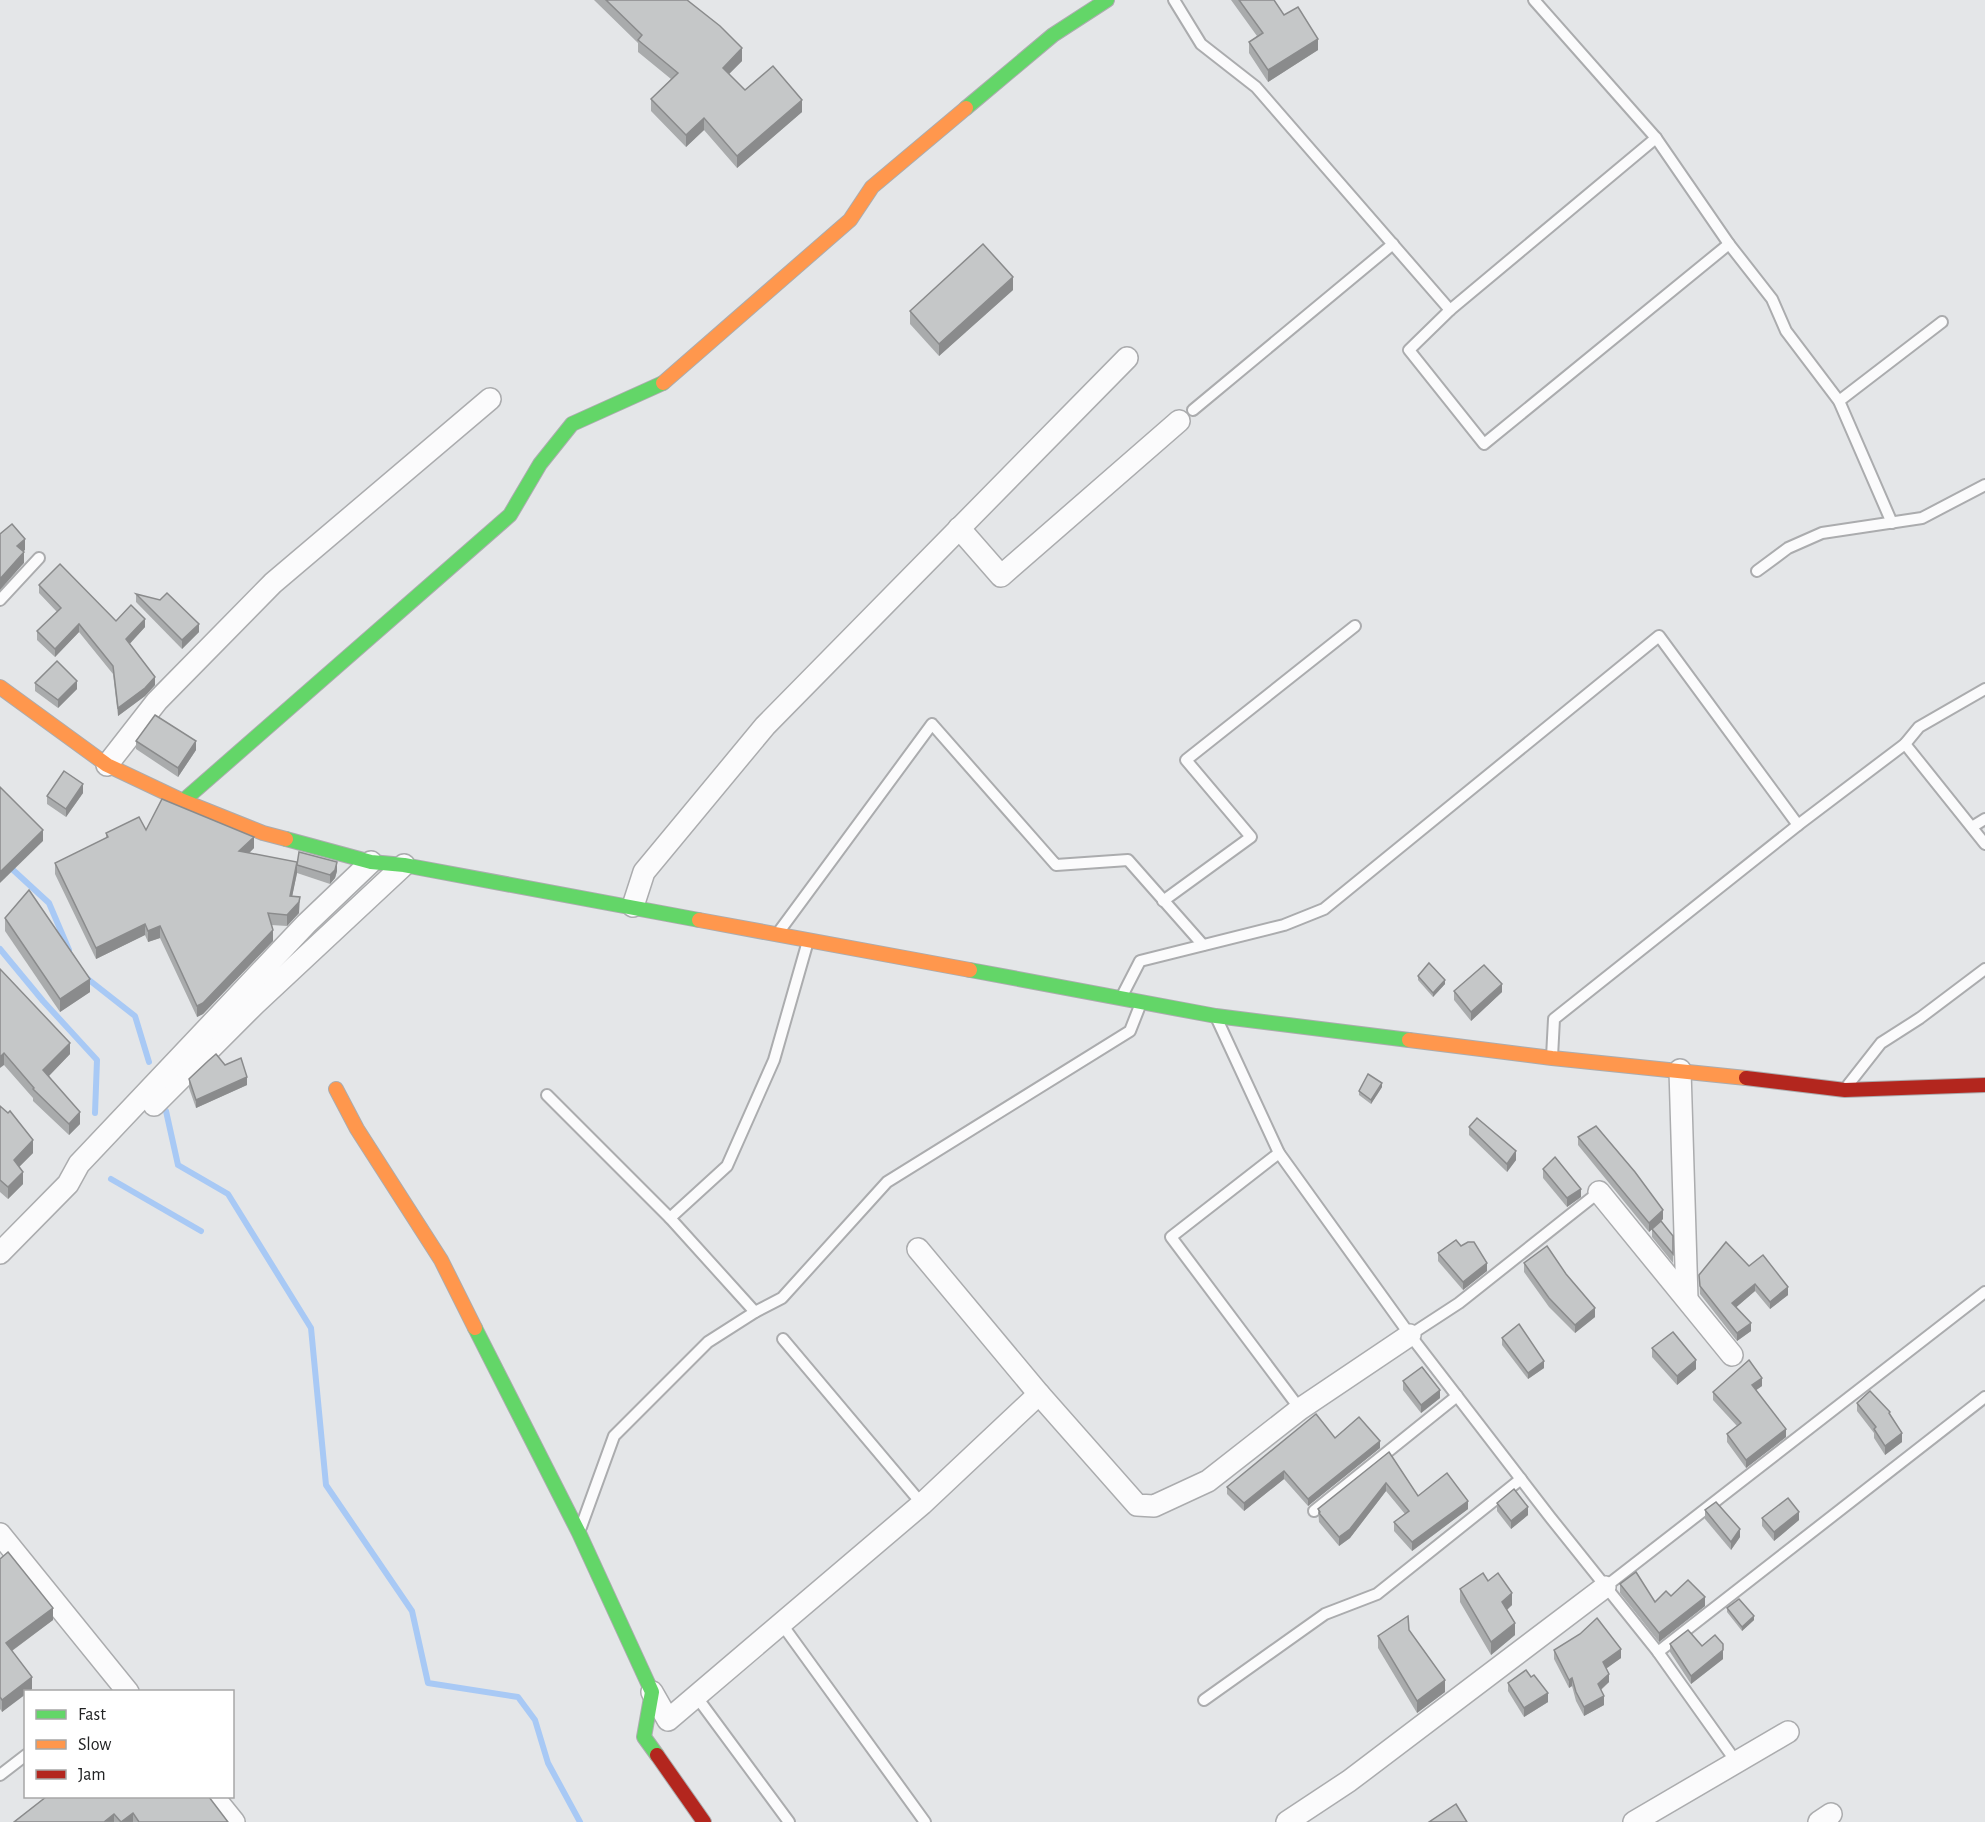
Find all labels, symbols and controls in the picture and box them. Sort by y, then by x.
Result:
legend [24,1690,234,1798]
text: Fast [78,1706,106,1724]
text: Slow [78,1736,111,1754]
text: Jam [78,1766,106,1784]

